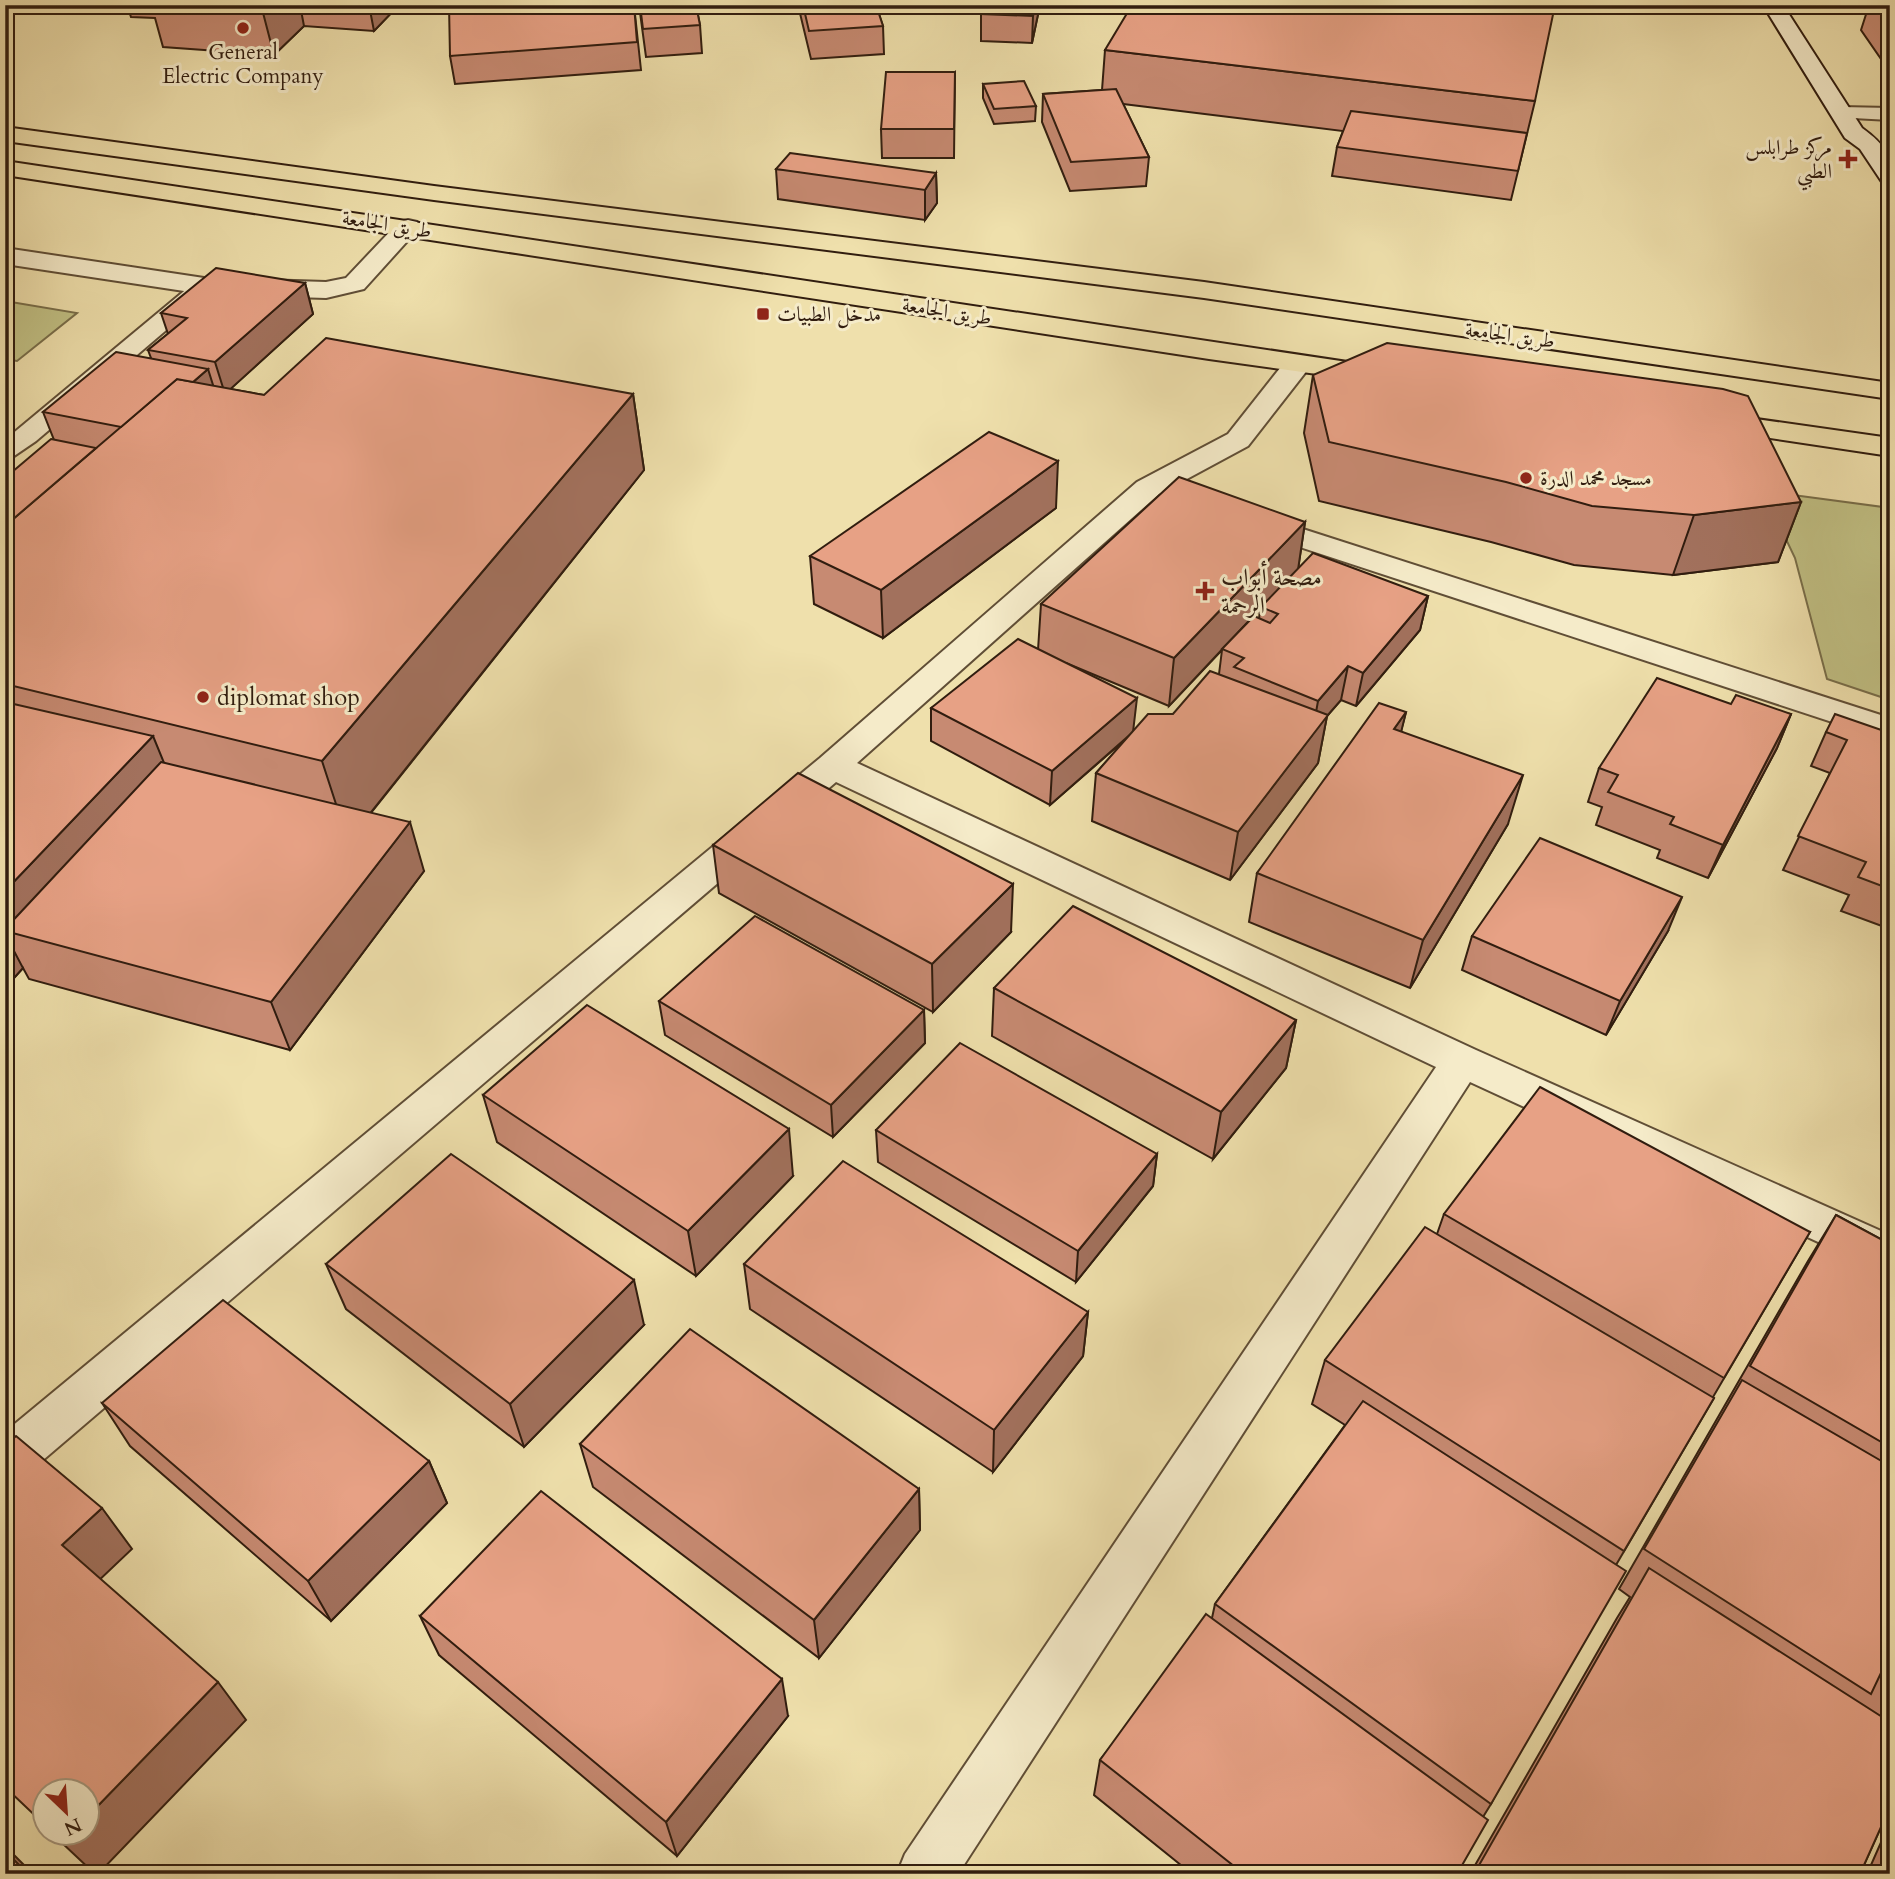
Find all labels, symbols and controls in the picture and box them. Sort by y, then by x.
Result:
marker: General Electric Company [235,20,251,36]
place label: General Electric Company [162,38,324,91]
place label: مركز طرابلس الطبي [1745,133,1832,191]
marker: مركز طرابلس الطبي [1838,149,1858,169]
street label: طريق الجامعة [340,203,434,246]
street label: طريق الجامعة [900,290,994,333]
place label: مدخل الطبيات [777,300,881,329]
marker: مدخل الطبيات [755,306,771,322]
street label: طريق الجامعة [1463,315,1557,356]
place label: مسجد محمد الدرة [1540,464,1652,493]
marker: مسجد محمد الدرة [1518,470,1534,486]
place label: مصحة أبواب الرحمة [1221,560,1322,622]
marker: مصحة أبواب الرحمة [1195,581,1215,601]
place label: diplomat shop [217,681,360,714]
marker: diplomat shop [195,689,211,705]
north arrow [32,1778,102,1848]
text: N [59,1811,86,1842]

